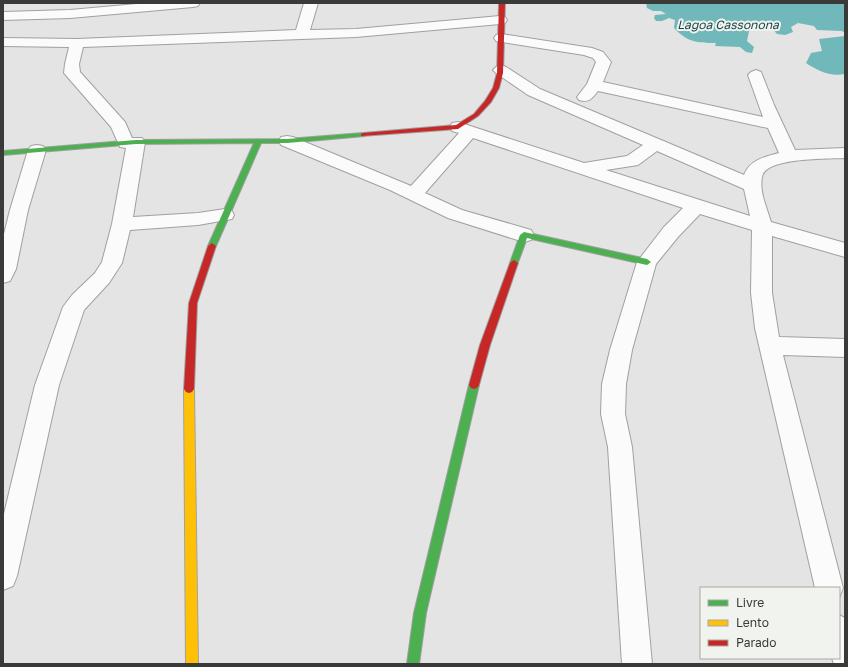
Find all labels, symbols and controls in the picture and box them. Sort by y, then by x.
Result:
water label: Lagoa Cassonona [677,17,780,32]
legend [700,587,840,659]
text: Livre [736,595,764,610]
text: Lento [736,615,769,630]
text: Parado [736,635,776,650]

